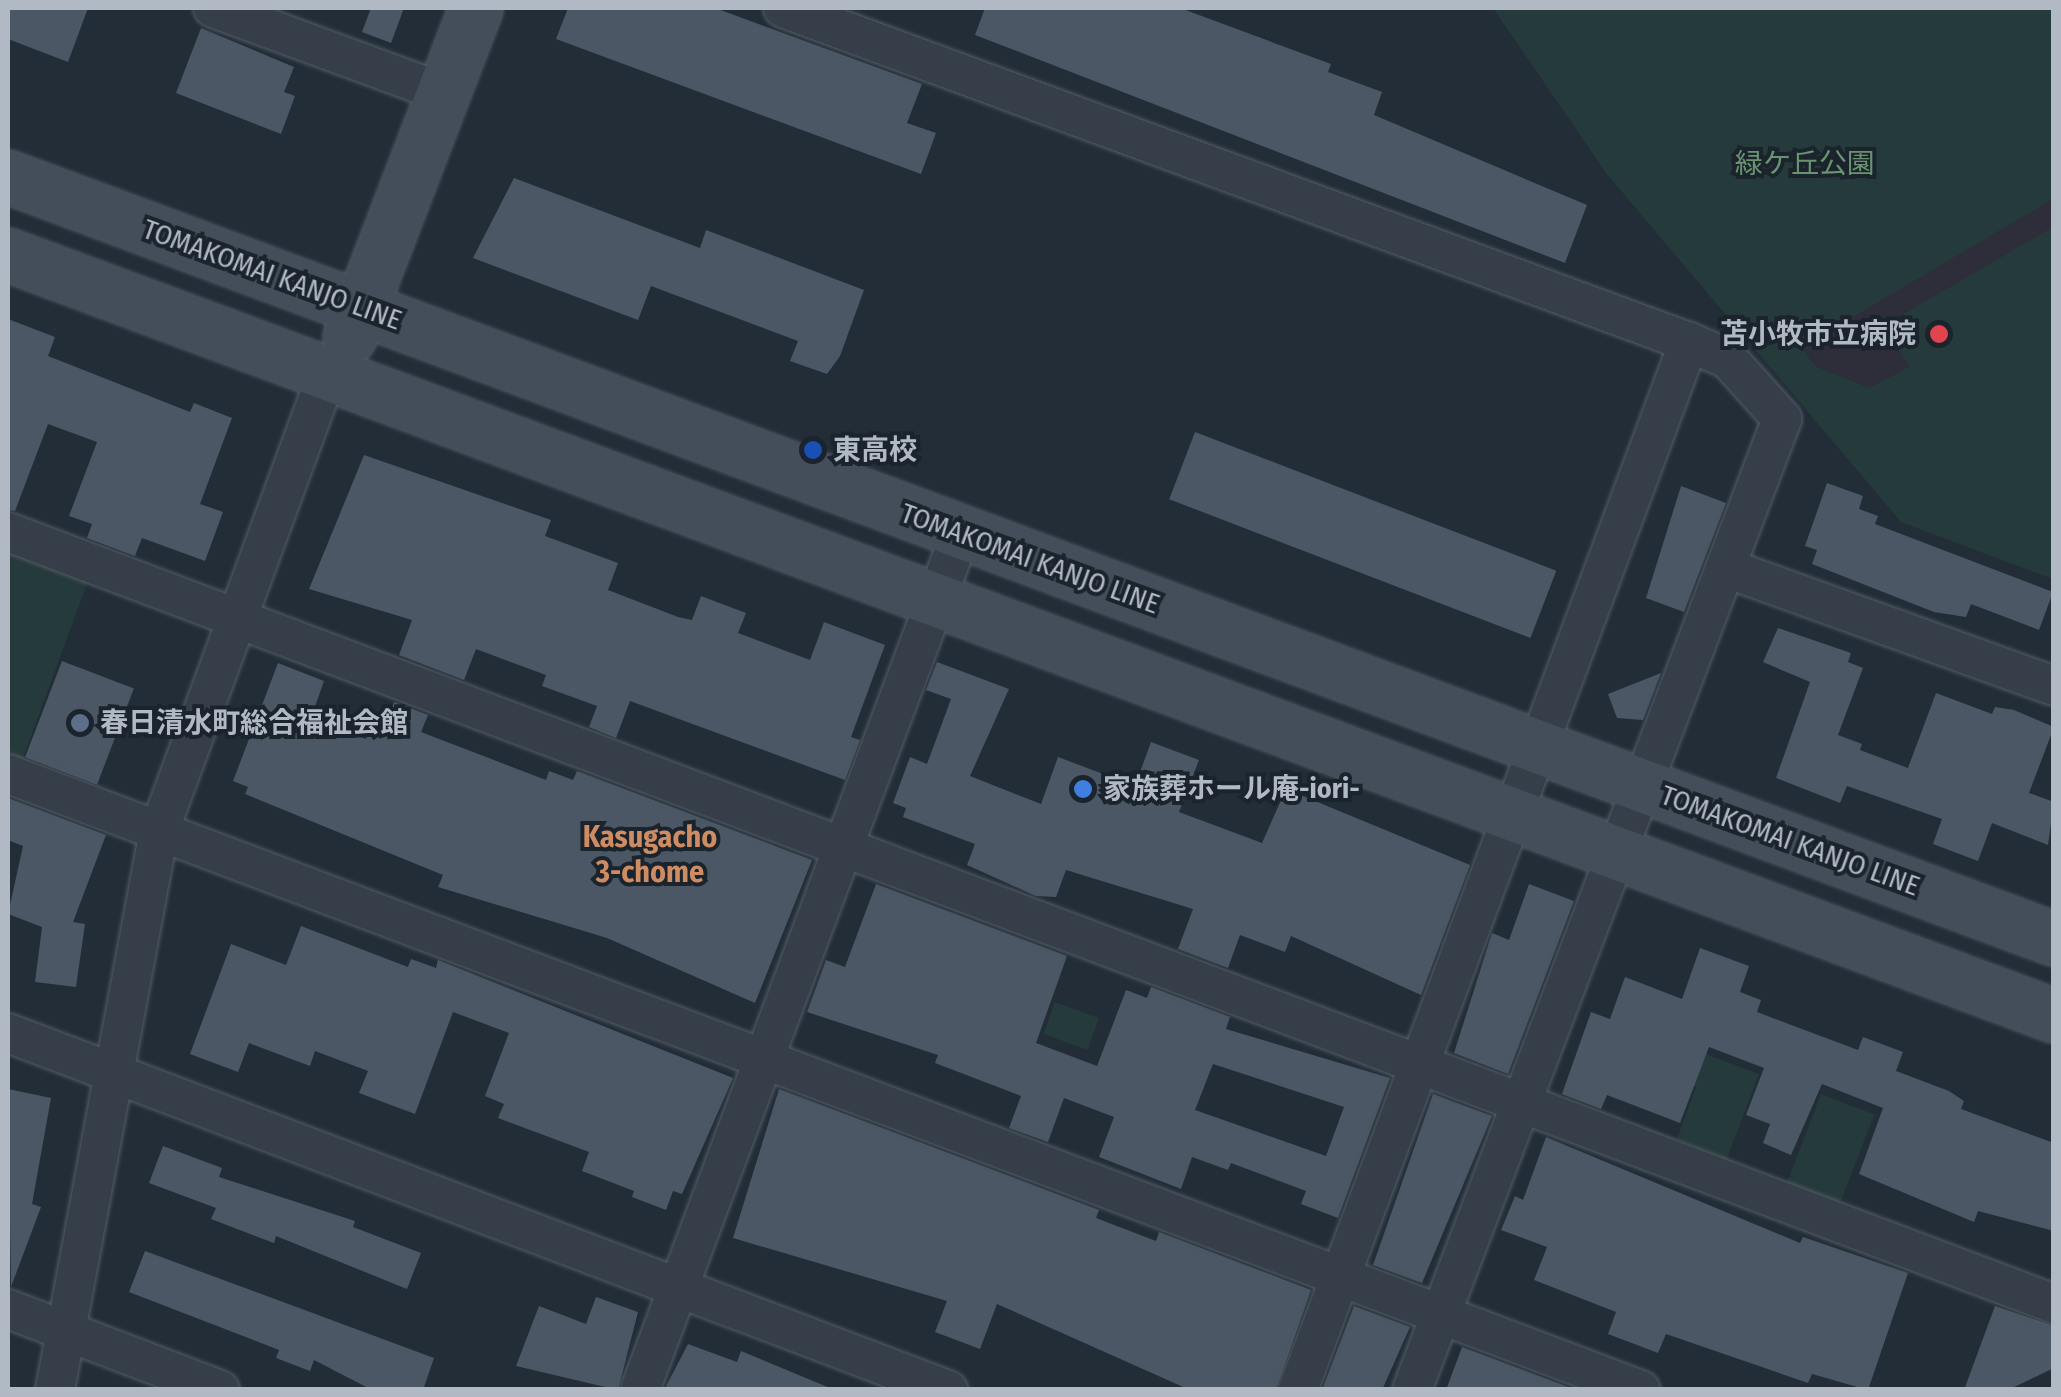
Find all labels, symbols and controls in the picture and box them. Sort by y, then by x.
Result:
park label: 緑ケ丘公園 [1735,147,1875,181]
street label: TOMAKOMAI KANJO LINE [138,213,406,337]
place label: 苫小牧市立病院 [1720,317,1916,351]
marker: 苫小牧市立病院 [1926,321,1952,347]
place label: 東高校 [833,433,917,467]
marker: 東高校 [802,439,824,461]
street label: TOMAKOMAI KANJO LINE [896,497,1164,621]
place label: 春日清水町総合福祉会館 [100,706,408,740]
marker: 春日清水町総合福祉会館 [69,712,91,734]
place label: 家族葬ホール庵-iori- [1103,772,1360,806]
marker: 家族葬ホール庵-iori- [1072,778,1094,800]
street label: TOMAKOMAI KANJO LINE [1656,779,1924,903]
district label: Kasugacho 3-chome [583,819,717,890]

